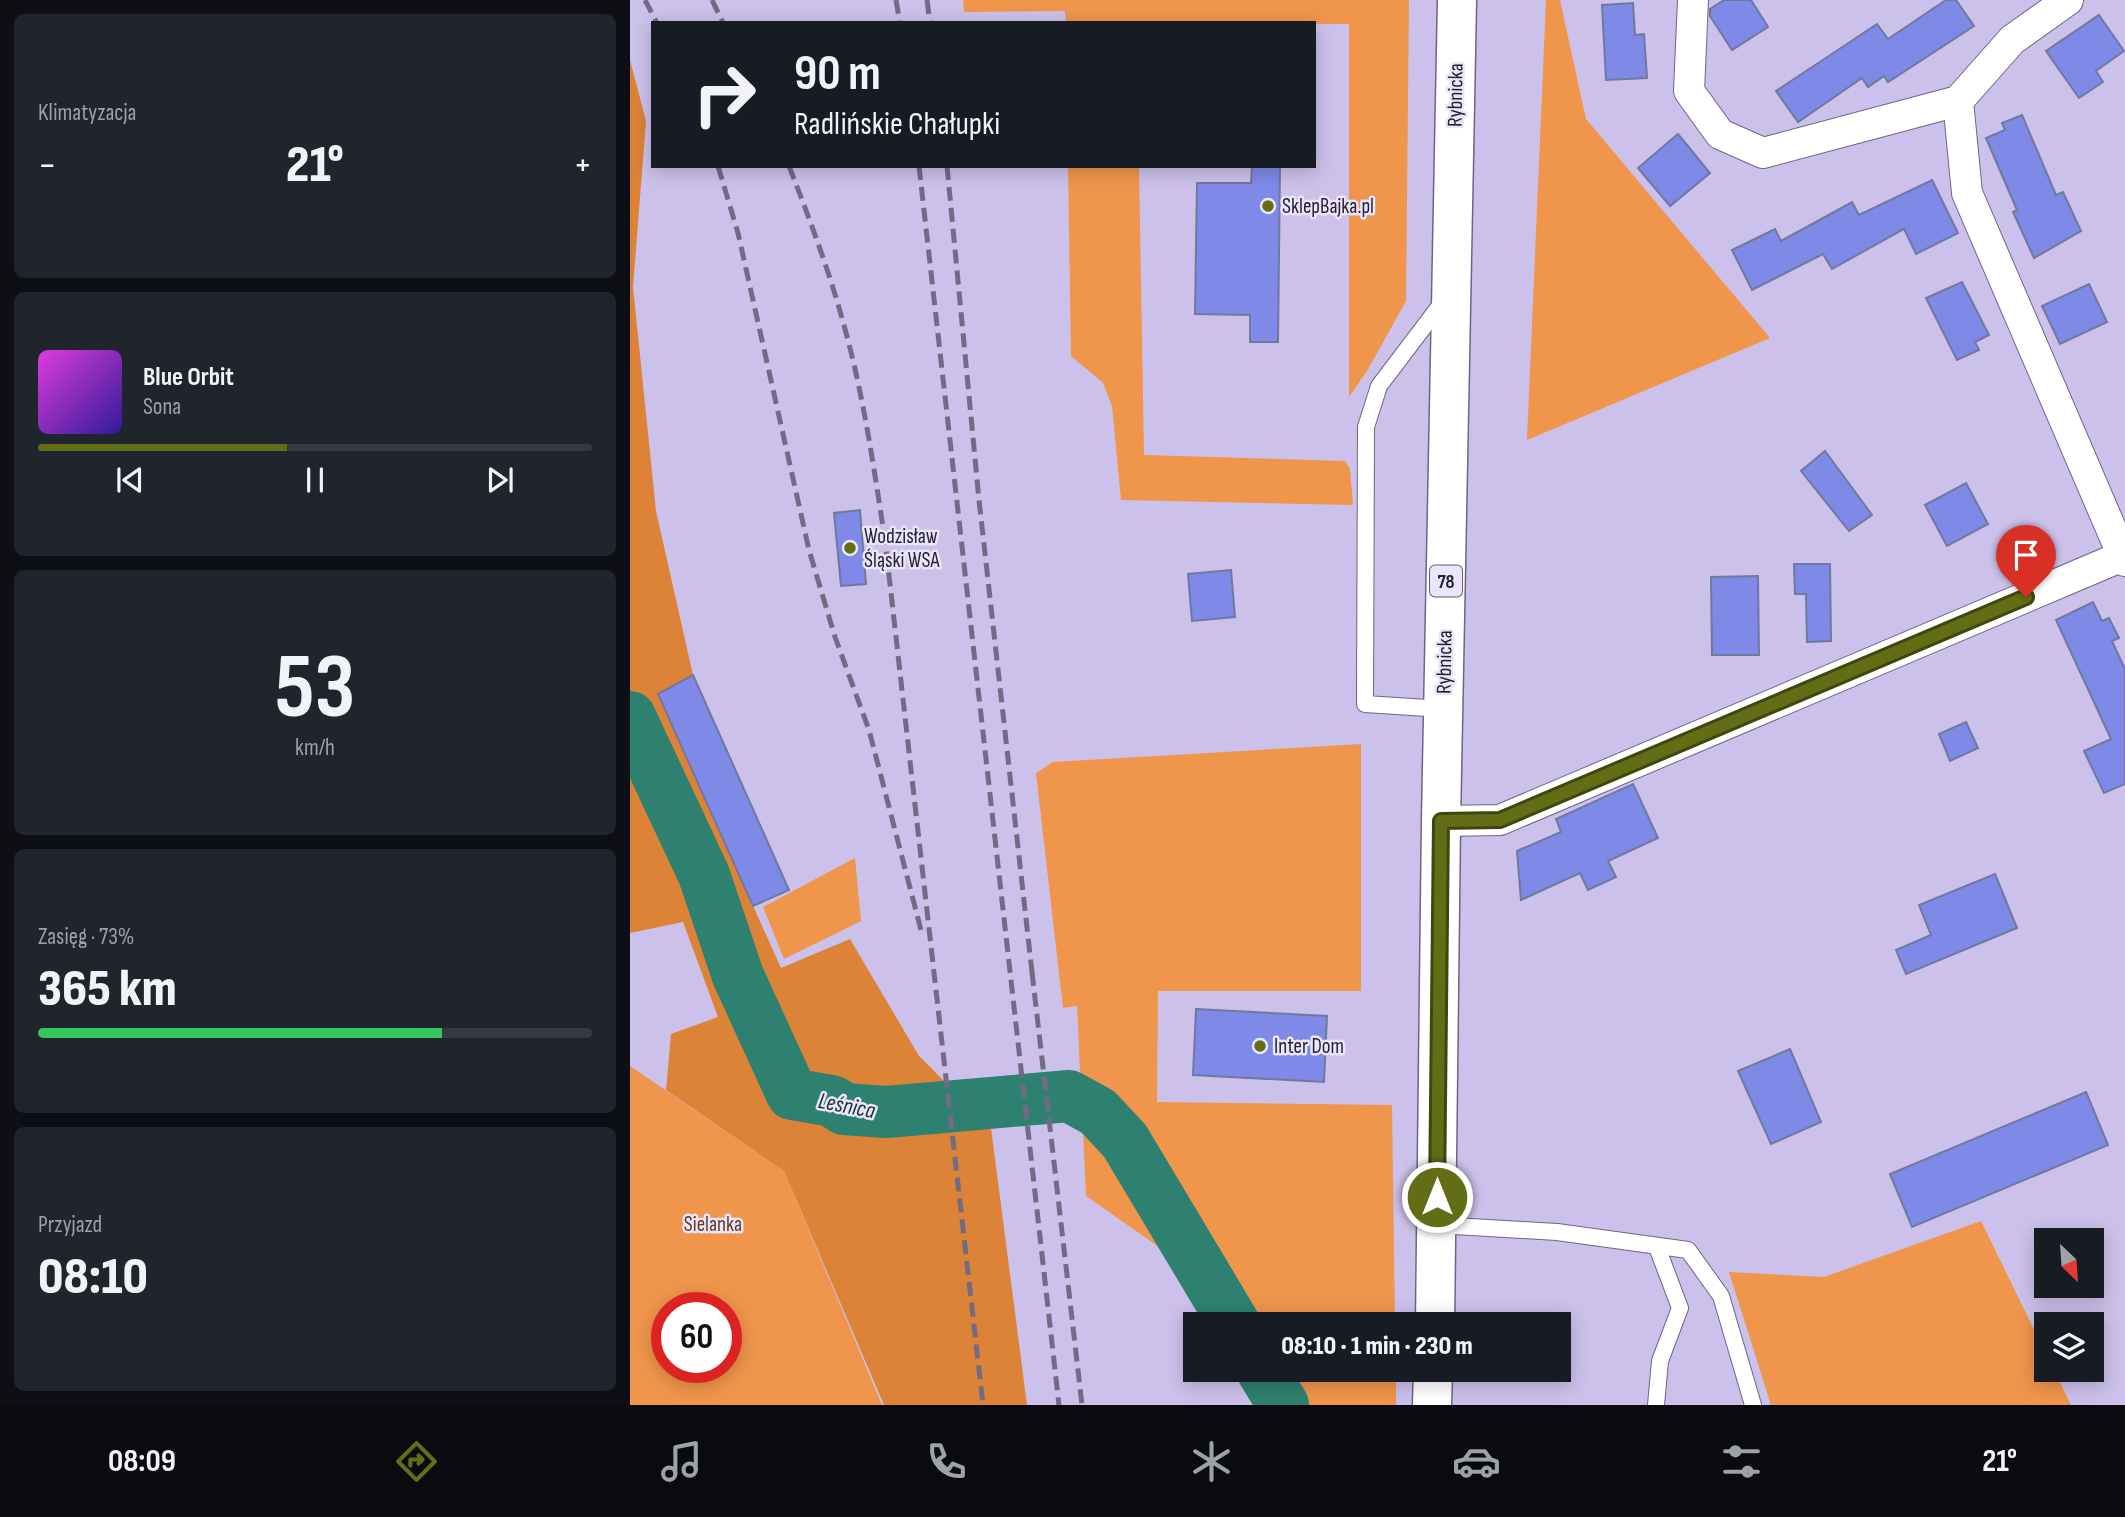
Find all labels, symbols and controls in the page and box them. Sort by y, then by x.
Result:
text: 90 m [794,45,881,104]
icon: right [679,49,770,140]
street label: Rybnicka [1442,63,1469,127]
text: Klimatyzacja [38,99,136,127]
text: Radlińskie Chałupki [794,105,1000,144]
text: 21° [286,134,344,197]
text: − [38,143,57,188]
text: + [573,143,592,188]
place label: SklepBajka.pl [1282,194,1374,219]
marker: SklepBajka.pl [1260,198,1276,214]
text: Blue Orbit [143,362,234,393]
text: Sona [143,393,181,421]
icon: previous [111,461,149,499]
icon: pause [296,461,334,499]
icon: next [481,461,519,499]
place label: Wodzisław Śląski WSA [864,524,940,573]
pin [1996,525,2056,597]
icon: arrive [2007,536,2045,574]
marker: Wodzisław Śląski WSA [842,540,858,556]
road number: 78 [1430,566,1462,596]
street label: Rybnicka [1431,630,1458,694]
text: 53 [275,634,355,743]
text: km/h [295,734,335,762]
text: Zasięg · 73% [38,923,135,951]
text: 365 km [38,958,177,1021]
place label: Inter Dom [1274,1034,1344,1059]
marker: Inter Dom [1252,1038,1268,1054]
water label: Leśnica [816,1087,878,1125]
position arrow [1400,1160,1474,1234]
text: Przyjazd [38,1211,102,1239]
park label: Sielanka [684,1212,742,1237]
north arrow [2034,1228,2104,1298]
map controls [2034,1228,2104,1382]
text: 08:10 [38,1246,148,1309]
speed limit sign: 60 [651,1292,742,1383]
button: layers [2034,1312,2104,1382]
text: 08:10 · 1 min · 230 m [1281,1331,1473,1362]
icon: directions [392,1437,441,1486]
icon: music [657,1437,706,1486]
icon: phone [922,1437,971,1486]
icon: climate [1187,1437,1236,1486]
icon: car [1452,1437,1501,1486]
icon: filters [1717,1437,1766,1486]
text: 08:09 [108,1442,176,1481]
text: 21° [1982,1442,2017,1481]

